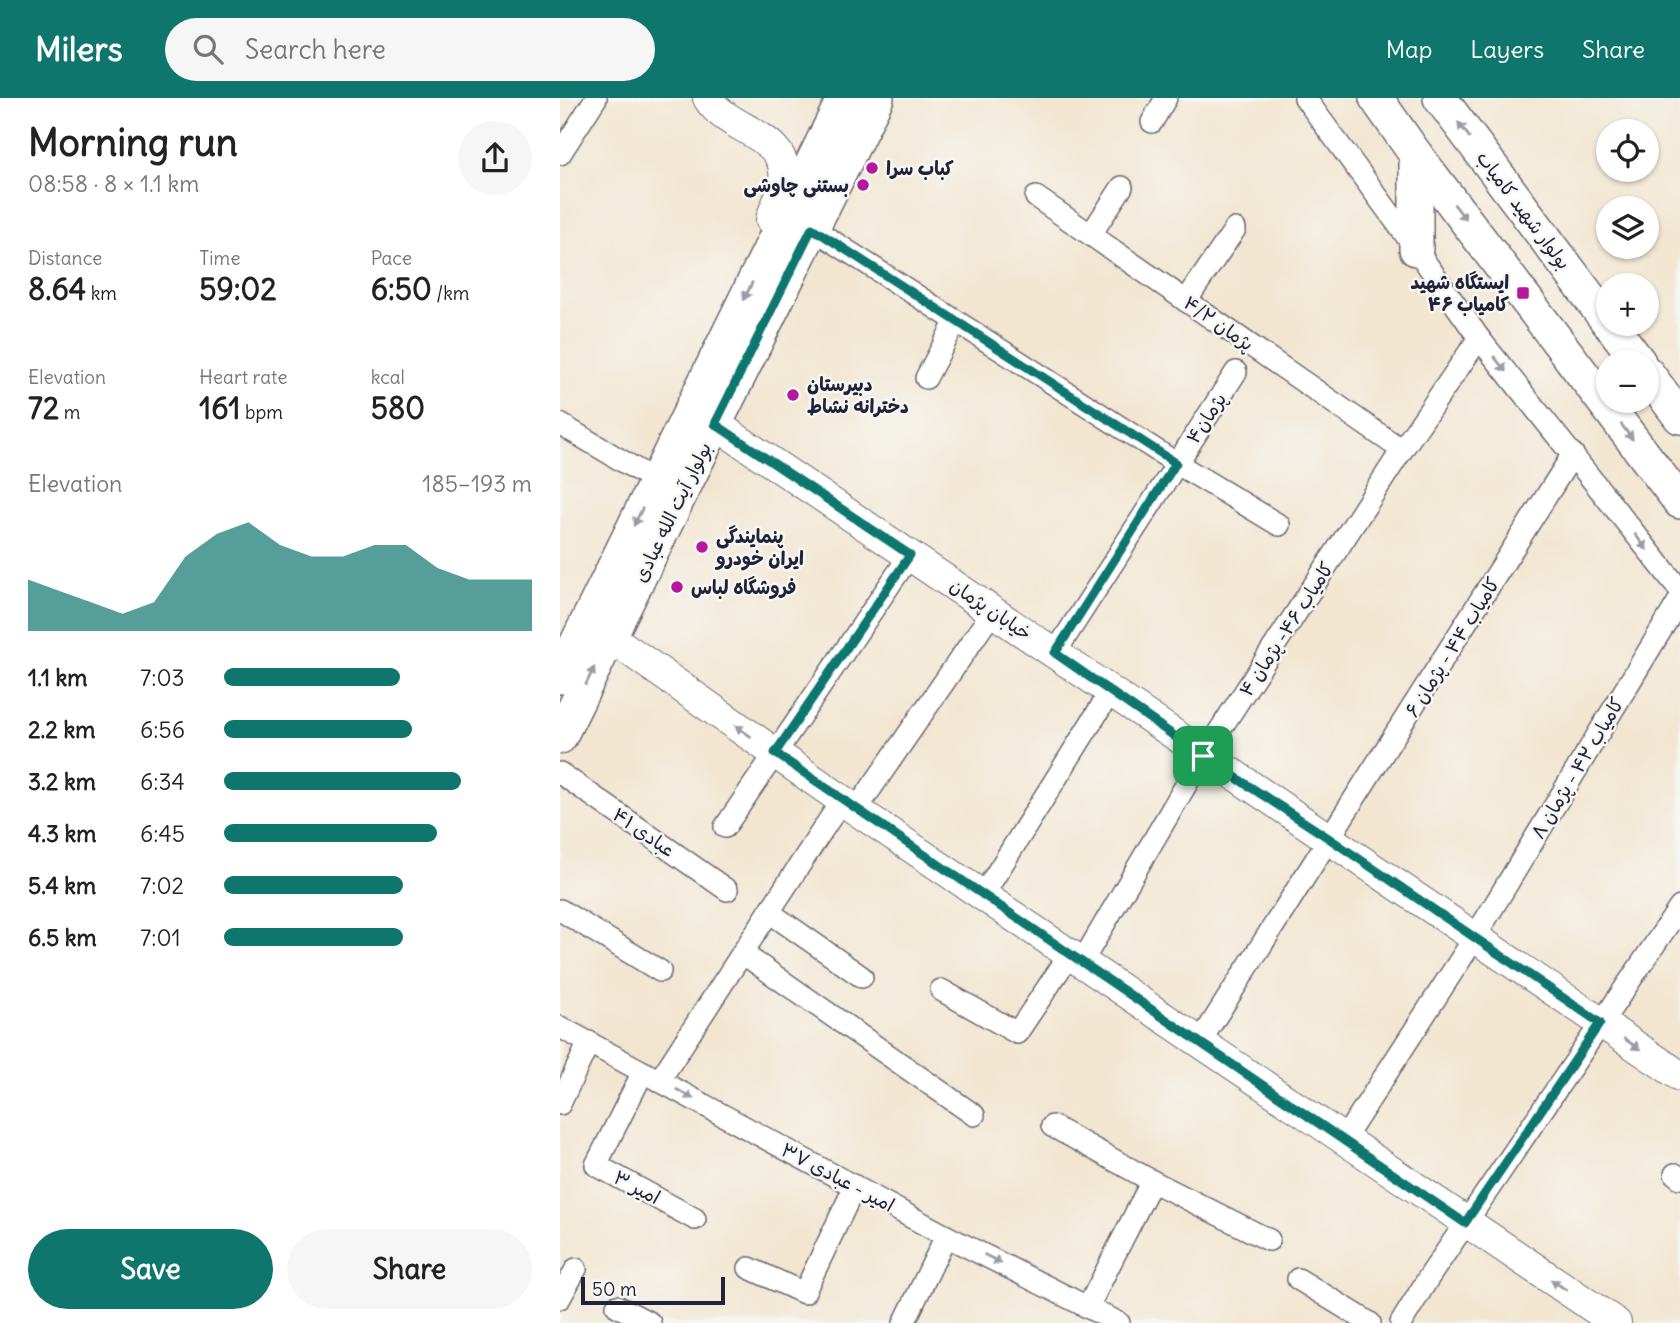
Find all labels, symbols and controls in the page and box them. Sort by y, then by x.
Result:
search box [165,18,655,81]
text: Milers [35,28,123,70]
icon: search [189,30,227,68]
text: Search here [245,33,386,66]
text: Map [1386,34,1432,64]
text: Layers [1470,34,1544,64]
text: Share [1582,34,1645,64]
text: Morning run [28,119,238,166]
map controls [1596,119,1659,413]
button: locate [1596,119,1659,182]
button: share [458,121,532,195]
one-way arrow [1458,121,1472,139]
street label: بولوار شهید کامیاب [1471,146,1576,275]
place label: کباب سرا [886,156,954,181]
marker: کباب سرا [864,160,880,176]
text: 08:58 · 8 × 1.1 km [28,169,199,198]
place label: بستنی چاوشی [743,173,849,198]
marker: بستنی چاوشی [855,177,871,193]
button: layers [1596,196,1659,259]
one-way arrow [1452,203,1466,221]
text: Distance [28,246,102,270]
text: Time [199,246,240,270]
text: Pace [371,246,412,270]
text: 8.64 [28,270,86,308]
text: 59:02 [199,270,277,308]
text: 6:50 [371,270,432,308]
place label: ایستگاه شهید کامیاب ۴۶ [1411,270,1510,317]
button: + [1596,273,1659,336]
text: km [86,281,117,305]
text: /km [432,281,470,305]
one-way arrow [743,281,754,301]
marker: ایستگاه شهید کامیاب ۴۶ [1515,285,1531,301]
street label: پژمان ۴/۲ [1179,290,1259,357]
button: − [1596,350,1659,413]
one-way arrow [1492,354,1507,372]
text: Elevation [28,365,106,389]
text: Heart rate [199,365,287,389]
text: kcal [371,365,405,389]
place label: دبیرستان دخترانه نشاط [807,372,909,418]
marker: دبیرستان دخترانه نشاط [785,387,801,403]
street label: پژمان۴ [1181,388,1232,449]
text: 72 [28,389,59,427]
text: 161 [199,389,240,427]
text: 580 [371,389,425,427]
text: m [59,400,80,424]
text: bpm [240,400,283,424]
one-way arrow [1620,423,1634,441]
street label: بولوار آیت الله عبادی [628,438,717,586]
text: Elevation [28,469,122,498]
text: 185–193 m [422,469,532,498]
one-way arrow [632,507,643,528]
place label: پنمایندگی ایران خودرو [714,524,804,571]
one-way arrow [1634,532,1649,550]
marker: پنمایندگی ایران خودرو [694,539,710,555]
street label: کامیاب ۴۶- پژمان ۴ [1234,557,1339,701]
street label: خیابان پژمان [945,573,1036,646]
street label: کامیاب ۴۴ - پژمان ۶ [1399,573,1505,722]
place label: فروشگاه لباس [691,575,796,600]
marker: فروشگاه لباس [669,579,685,595]
text: 1.1 km [28,663,87,692]
text: 7:03 [140,663,185,692]
one-way arrow [585,666,596,686]
street label: کامیاب ۴۲ - پژمان ۸ [1525,693,1629,844]
text: 2.2 km [28,715,95,744]
text: 6:56 [140,715,185,744]
one-way arrow [734,724,752,738]
pin [1173,726,1233,786]
icon: arrive [1184,737,1222,775]
text: 3.2 km [28,767,96,796]
text: 6:34 [140,767,185,796]
street label: عبادی ۴۱ [608,802,680,862]
text: 4.3 km [28,819,97,848]
text: 6:45 [140,819,185,848]
text: 5.4 km [28,871,96,900]
text: 7:02 [140,871,184,900]
text: 6.5 km [28,923,97,952]
text: 7:01 [140,923,181,952]
one-way arrow [1623,1037,1641,1051]
one-way arrow [675,1088,695,1100]
street label: امیر - عبادی ۳۷ [777,1137,899,1217]
street label: امیر ۳ [610,1165,664,1209]
button: Save [28,1229,273,1309]
button: Share [287,1229,532,1309]
one-way arrow [983,1254,1003,1265]
scale bar [581,1274,724,1306]
text: 50 m [592,1277,637,1301]
one-way arrow [1550,1278,1568,1292]

